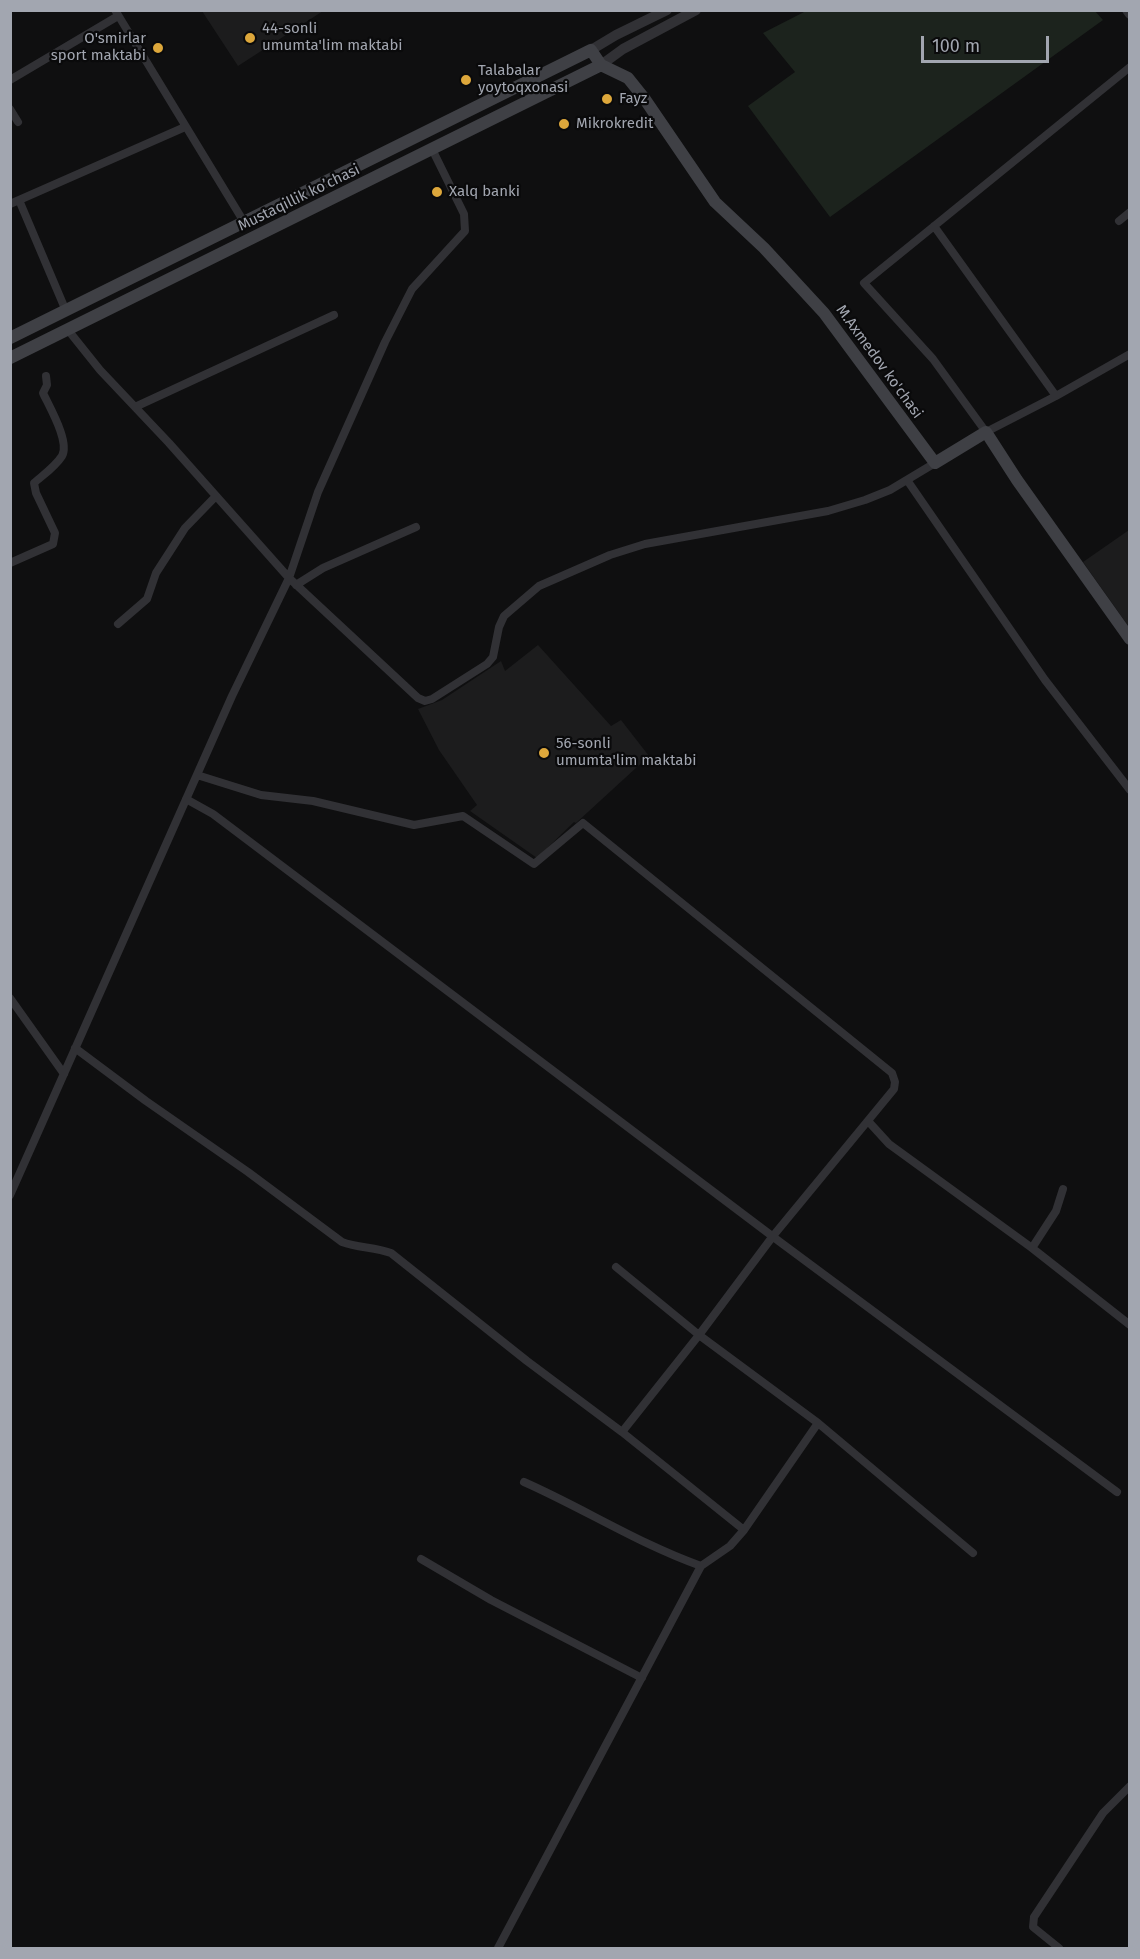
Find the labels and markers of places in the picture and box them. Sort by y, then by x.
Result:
place label: 44-sonli umumta'lim maktabi [262,20,403,55]
place label: O'smirlar sport maktabi [51,30,146,65]
marker: 44-sonli umumta'lim maktabi [243,31,257,45]
marker: O'smirlar sport maktabi [151,41,165,55]
place label: Talabalar yoytoqxonasi [478,62,568,97]
marker: Talabalar yoytoqxonasi [459,73,473,87]
place label: Fayz [619,90,647,108]
marker: Fayz [600,92,614,106]
place label: Mikrokredit [576,115,653,133]
marker: Mikrokredit [557,117,571,131]
place label: Xalq banki [449,183,520,201]
marker: Xalq banki [430,185,444,199]
place label: 56-sonli umumta'lim maktabi [556,735,697,770]
marker: 56-sonli umumta'lim maktabi [537,746,551,760]

